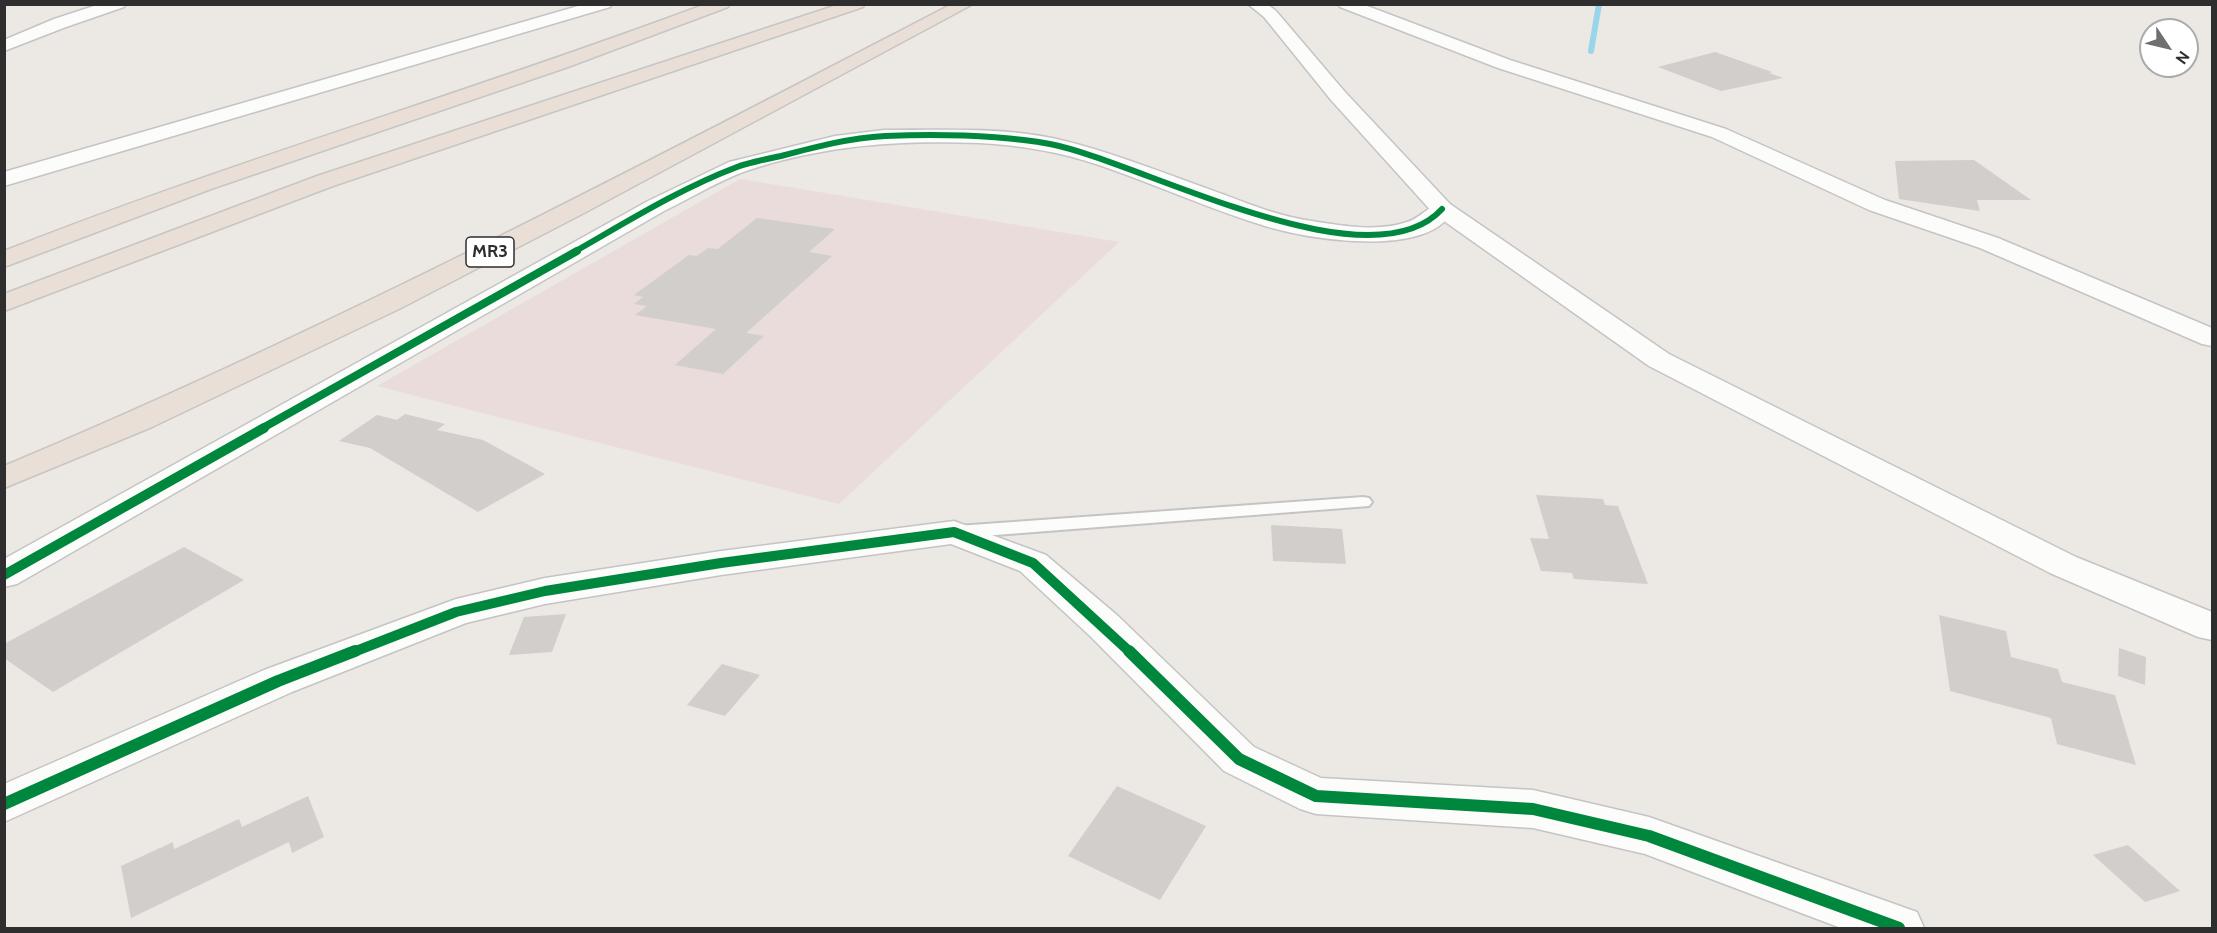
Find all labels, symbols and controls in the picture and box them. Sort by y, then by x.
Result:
north arrow [2139,18,2199,78]
text: N [2171,47,2194,68]
road number: MR3 [466,237,514,267]

